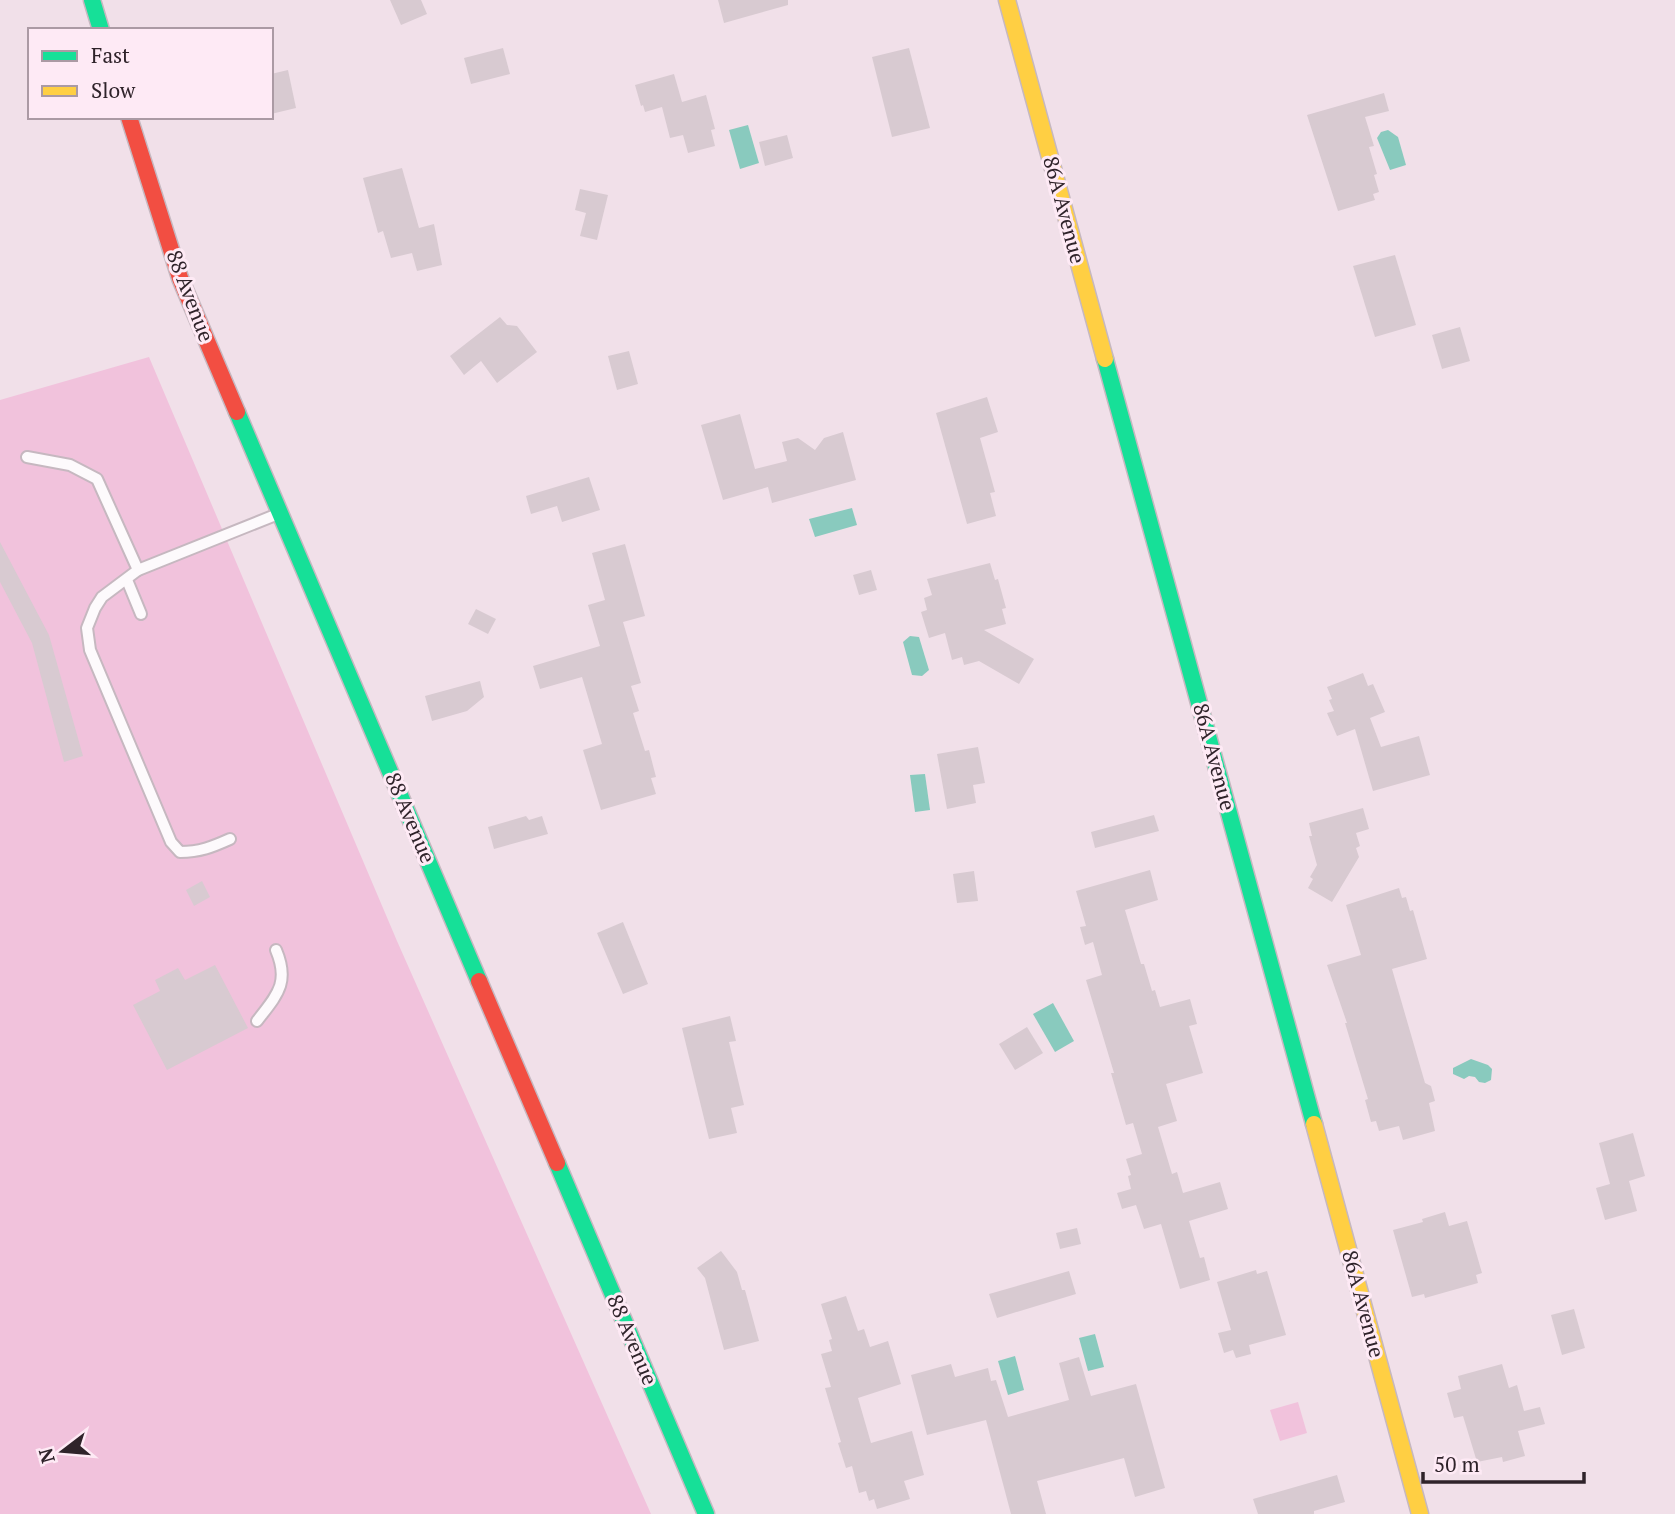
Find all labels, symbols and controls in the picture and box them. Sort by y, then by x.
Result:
legend [28,28,273,119]
text: Fast [91,41,130,69]
text: Slow [91,76,136,104]
street label: 86A Avenue [1037,153,1093,266]
street label: 88 Avenue [161,246,221,345]
street label: 86A Avenue [1187,700,1243,813]
street label: 88 Avenue [379,768,443,867]
street label: 86A Avenue [1336,1247,1392,1360]
street label: 88 Avenue [601,1290,665,1389]
north arrow [28,1416,98,1486]
scale bar [1423,1440,1584,1484]
text: N [32,1445,60,1466]
text: 50 m [1434,1450,1480,1478]

